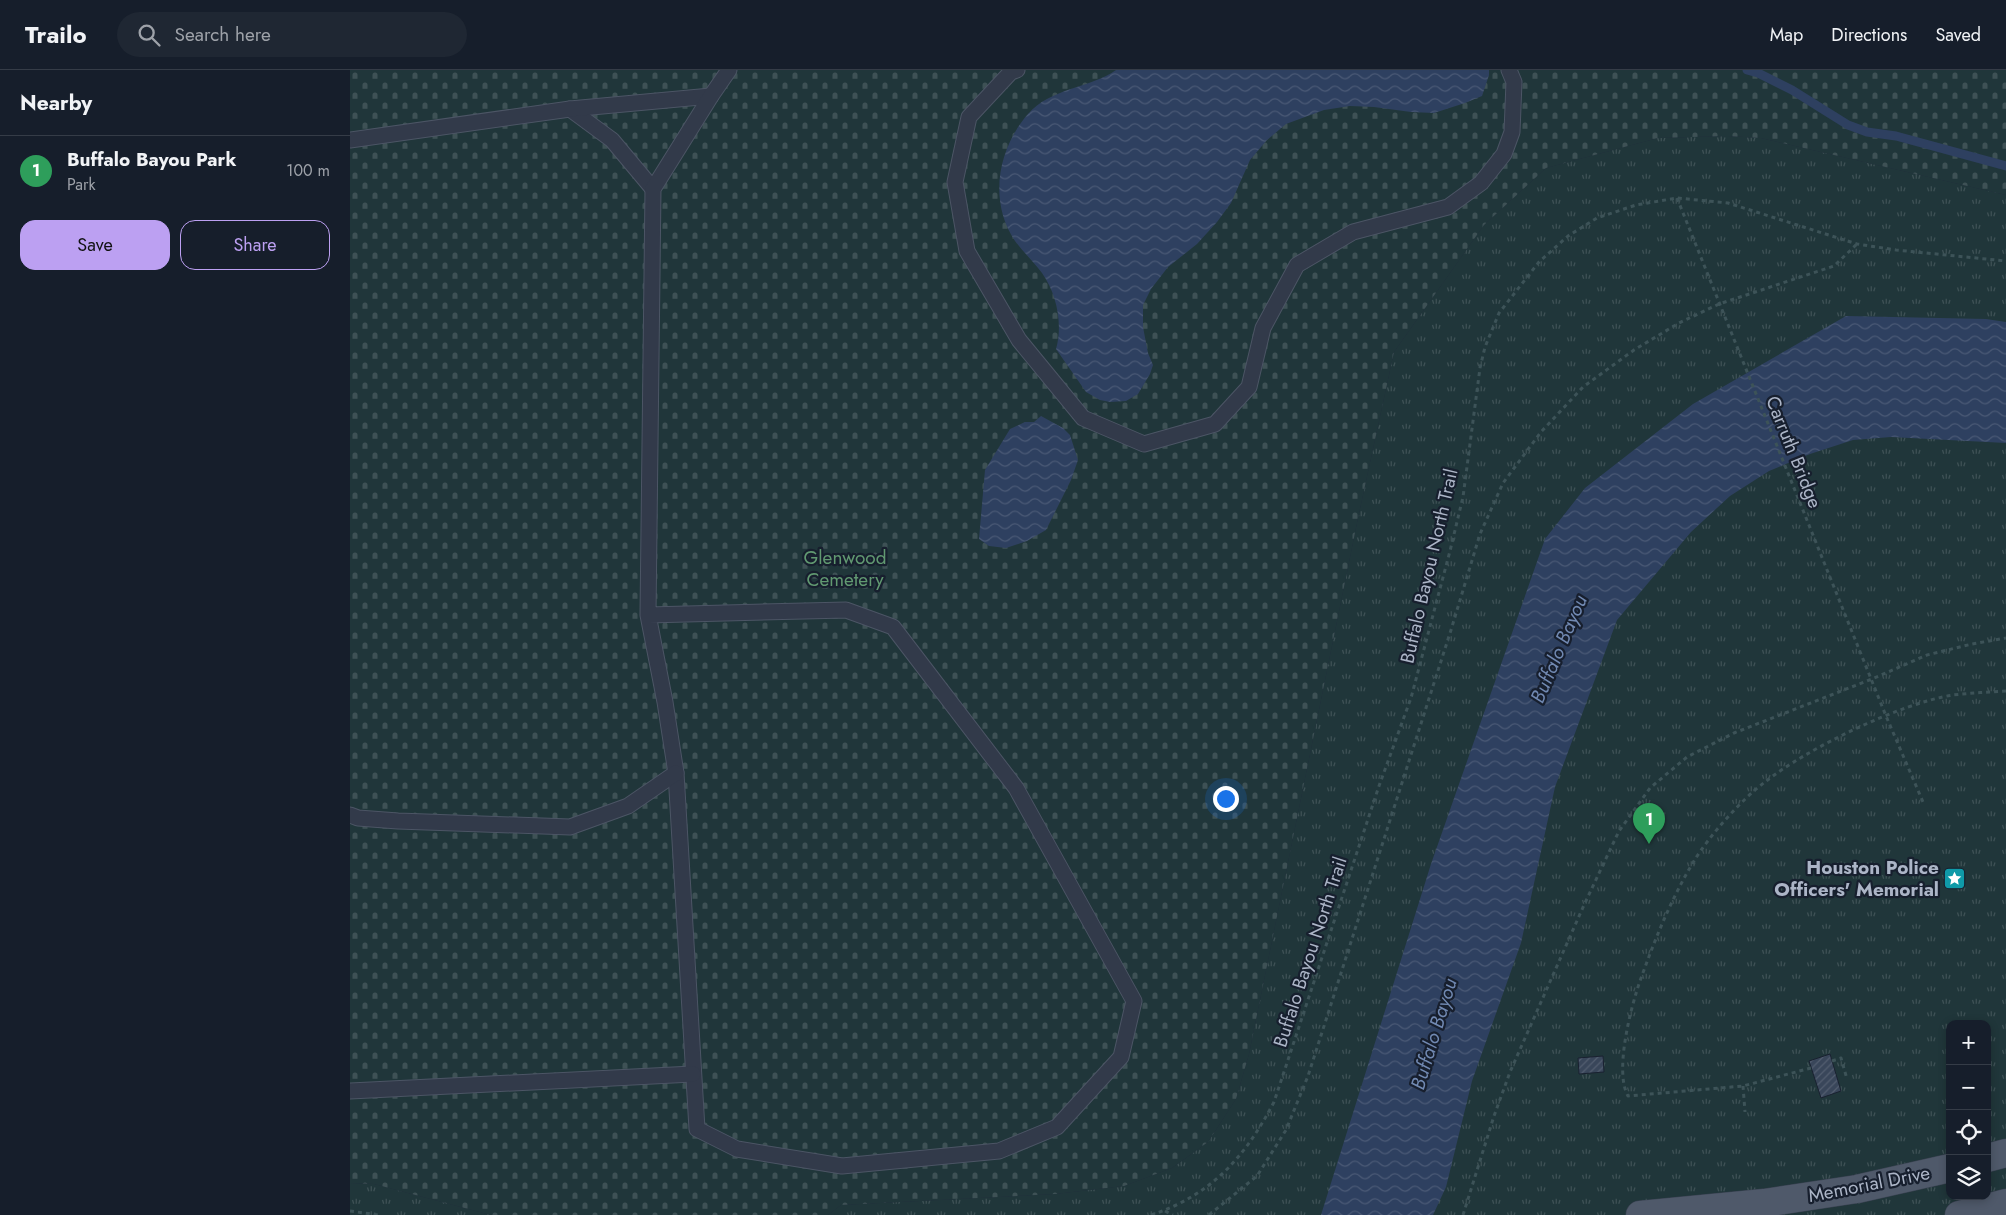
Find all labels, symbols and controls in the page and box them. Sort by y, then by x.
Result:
search box [117,12,467,57]
text: Trailo [25,17,87,52]
icon: search [135,21,163,49]
text: Search here [175,21,271,48]
text: Map [1770,22,1803,48]
text: Directions [1831,22,1907,48]
text: Saved [1935,22,1981,48]
text: Nearby [20,88,92,118]
text: Buffalo Bayou Park [67,146,236,173]
text: 1 [32,159,40,182]
text: 100 m [286,159,330,182]
text: Park [67,173,96,196]
button: Save [20,220,170,270]
button: Share [180,220,330,270]
street label: Carruth Bridge [1759,392,1829,512]
street label: Buffalo Bayou North Trail [1393,466,1465,666]
park label: Glenwood Cemetery [804,544,886,593]
water label: Buffalo Bayou [1523,590,1595,708]
your location [1213,786,1239,812]
pin: 1 [1633,803,1665,844]
street label: Buffalo Bayou North Trail [1266,853,1354,1051]
place label: Houston Police Officers' Memorial [1774,854,1939,903]
place icon: Houston Police Officers' Memorial [1943,866,1967,890]
water label: Buffalo Bayou [1403,975,1465,1093]
map controls [1946,1020,1991,1200]
button: + [1946,1020,1991,1065]
button: − [1946,1065,1991,1110]
button: locate [1946,1110,1991,1155]
button: layers [1946,1155,1991,1200]
street label: Memorial Drive [1806,1159,1932,1209]

